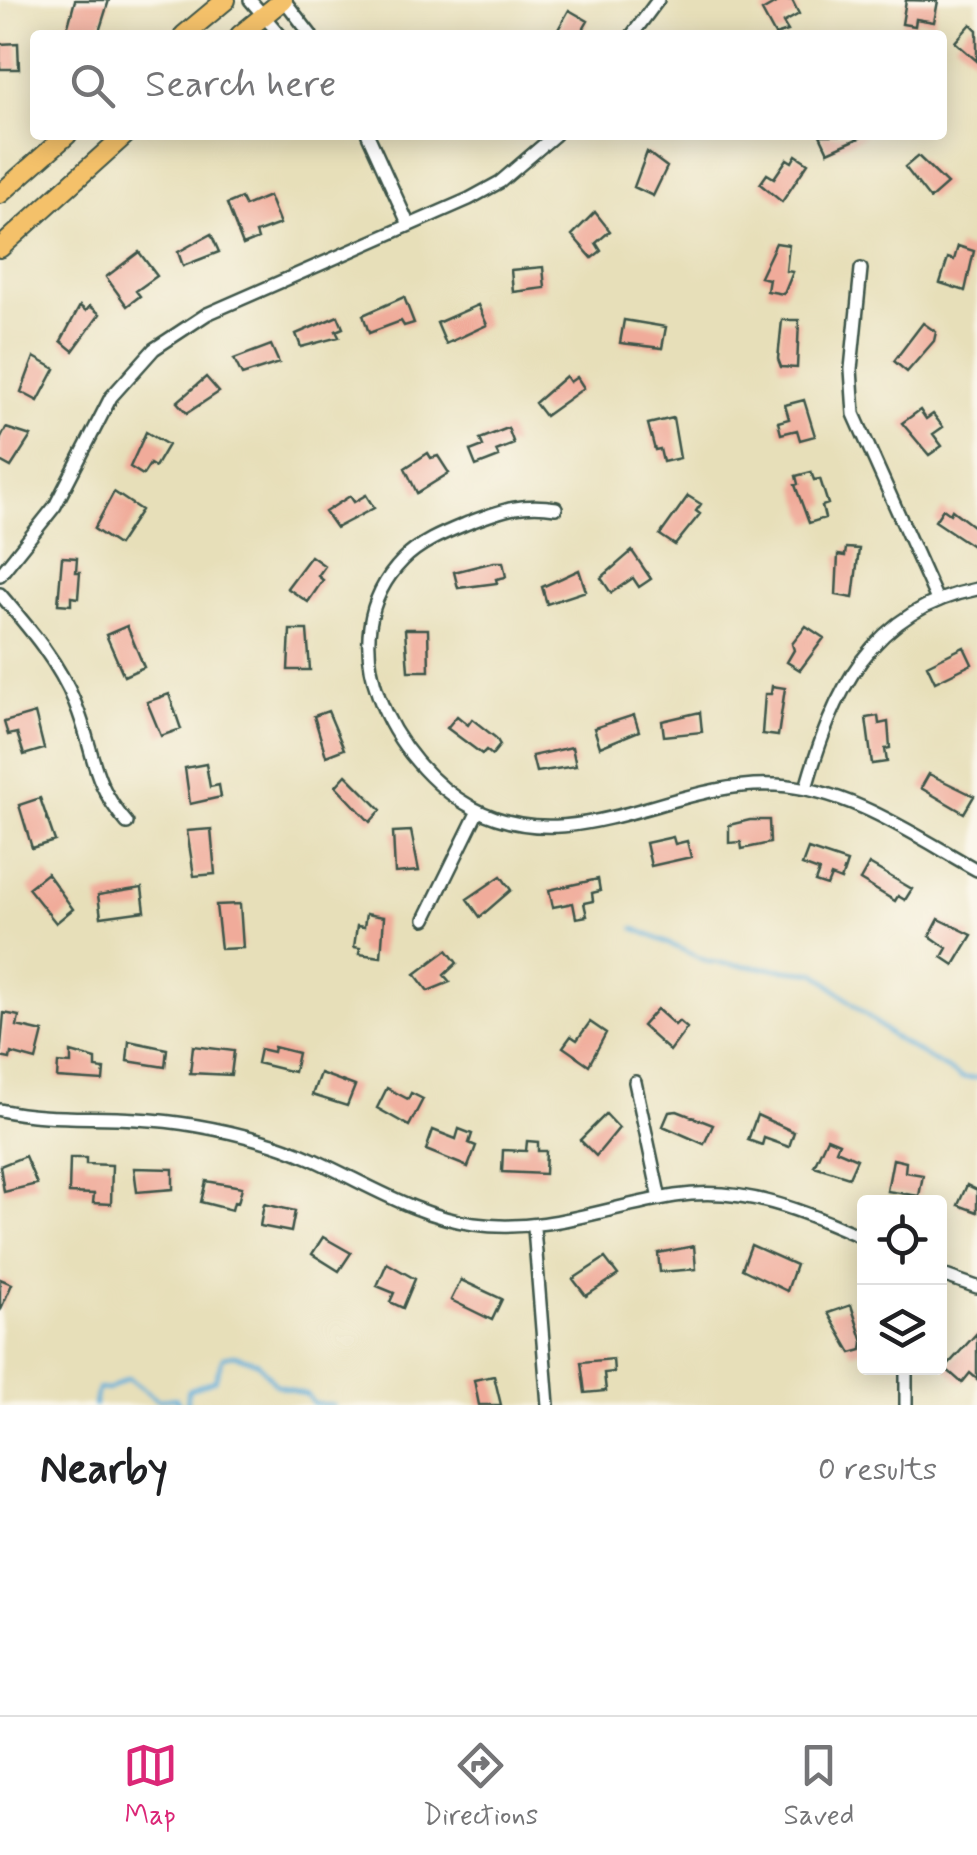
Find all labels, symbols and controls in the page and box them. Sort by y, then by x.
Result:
search box [30,30,947,140]
icon: search [65,58,120,113]
text: Search here [145,61,336,110]
map controls [857,1195,947,1375]
button: locate [857,1195,947,1285]
button: layers [857,1285,947,1375]
text: Nearby [40,1443,168,1498]
text: 0 results [818,1449,937,1491]
tab: Map [123,1738,178,1835]
tab: Directions [423,1738,538,1835]
tab: Saved [784,1738,854,1835]

